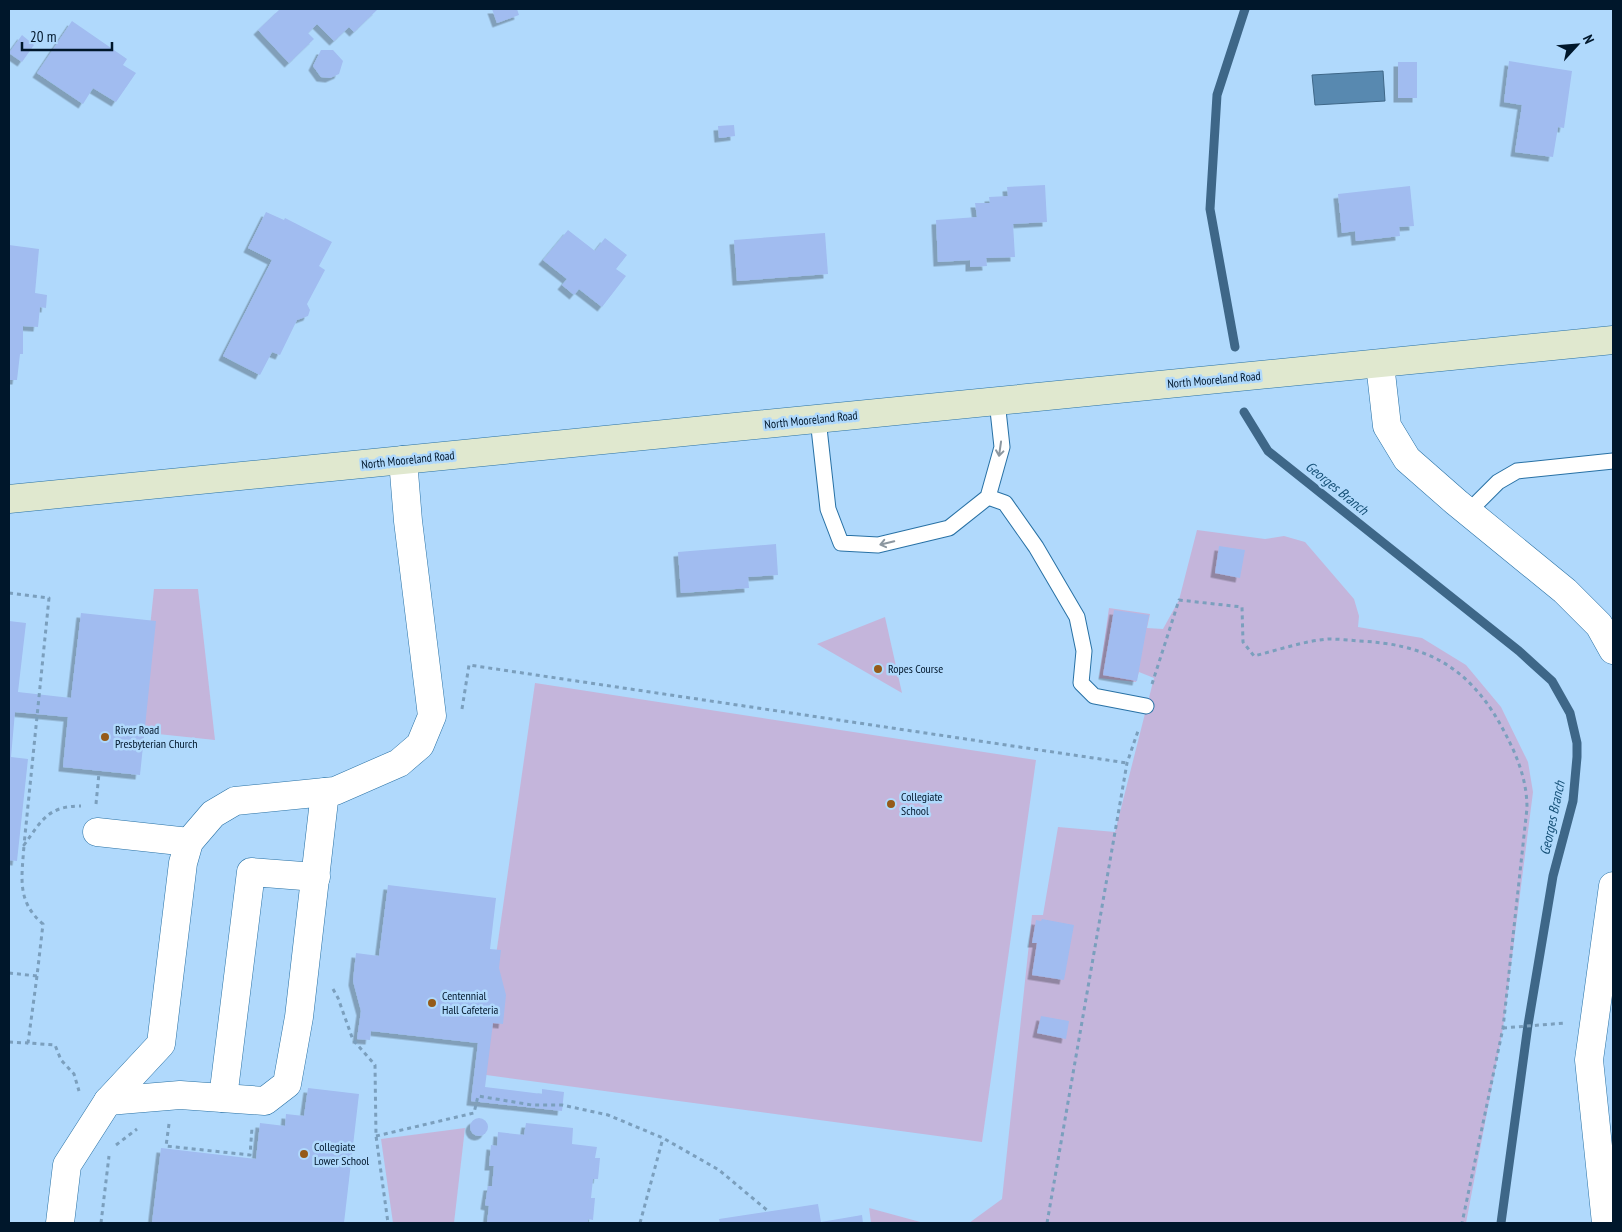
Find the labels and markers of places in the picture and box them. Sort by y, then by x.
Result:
place label: Ropes Course [888,661,943,676]
marker: Ropes Course [872,663,884,675]
place label: River Road Presbyterian Church [115,722,197,751]
marker: River Road Presbyterian Church [99,731,111,743]
place label: Collegiate School [901,789,943,818]
marker: Collegiate School [885,798,897,810]
place label: Centennial Hall Cafeteria [442,988,499,1017]
marker: Centennial Hall Cafeteria [426,997,438,1009]
place label: Collegiate Lower School [314,1139,369,1168]
marker: Collegiate Lower School [298,1148,310,1160]

